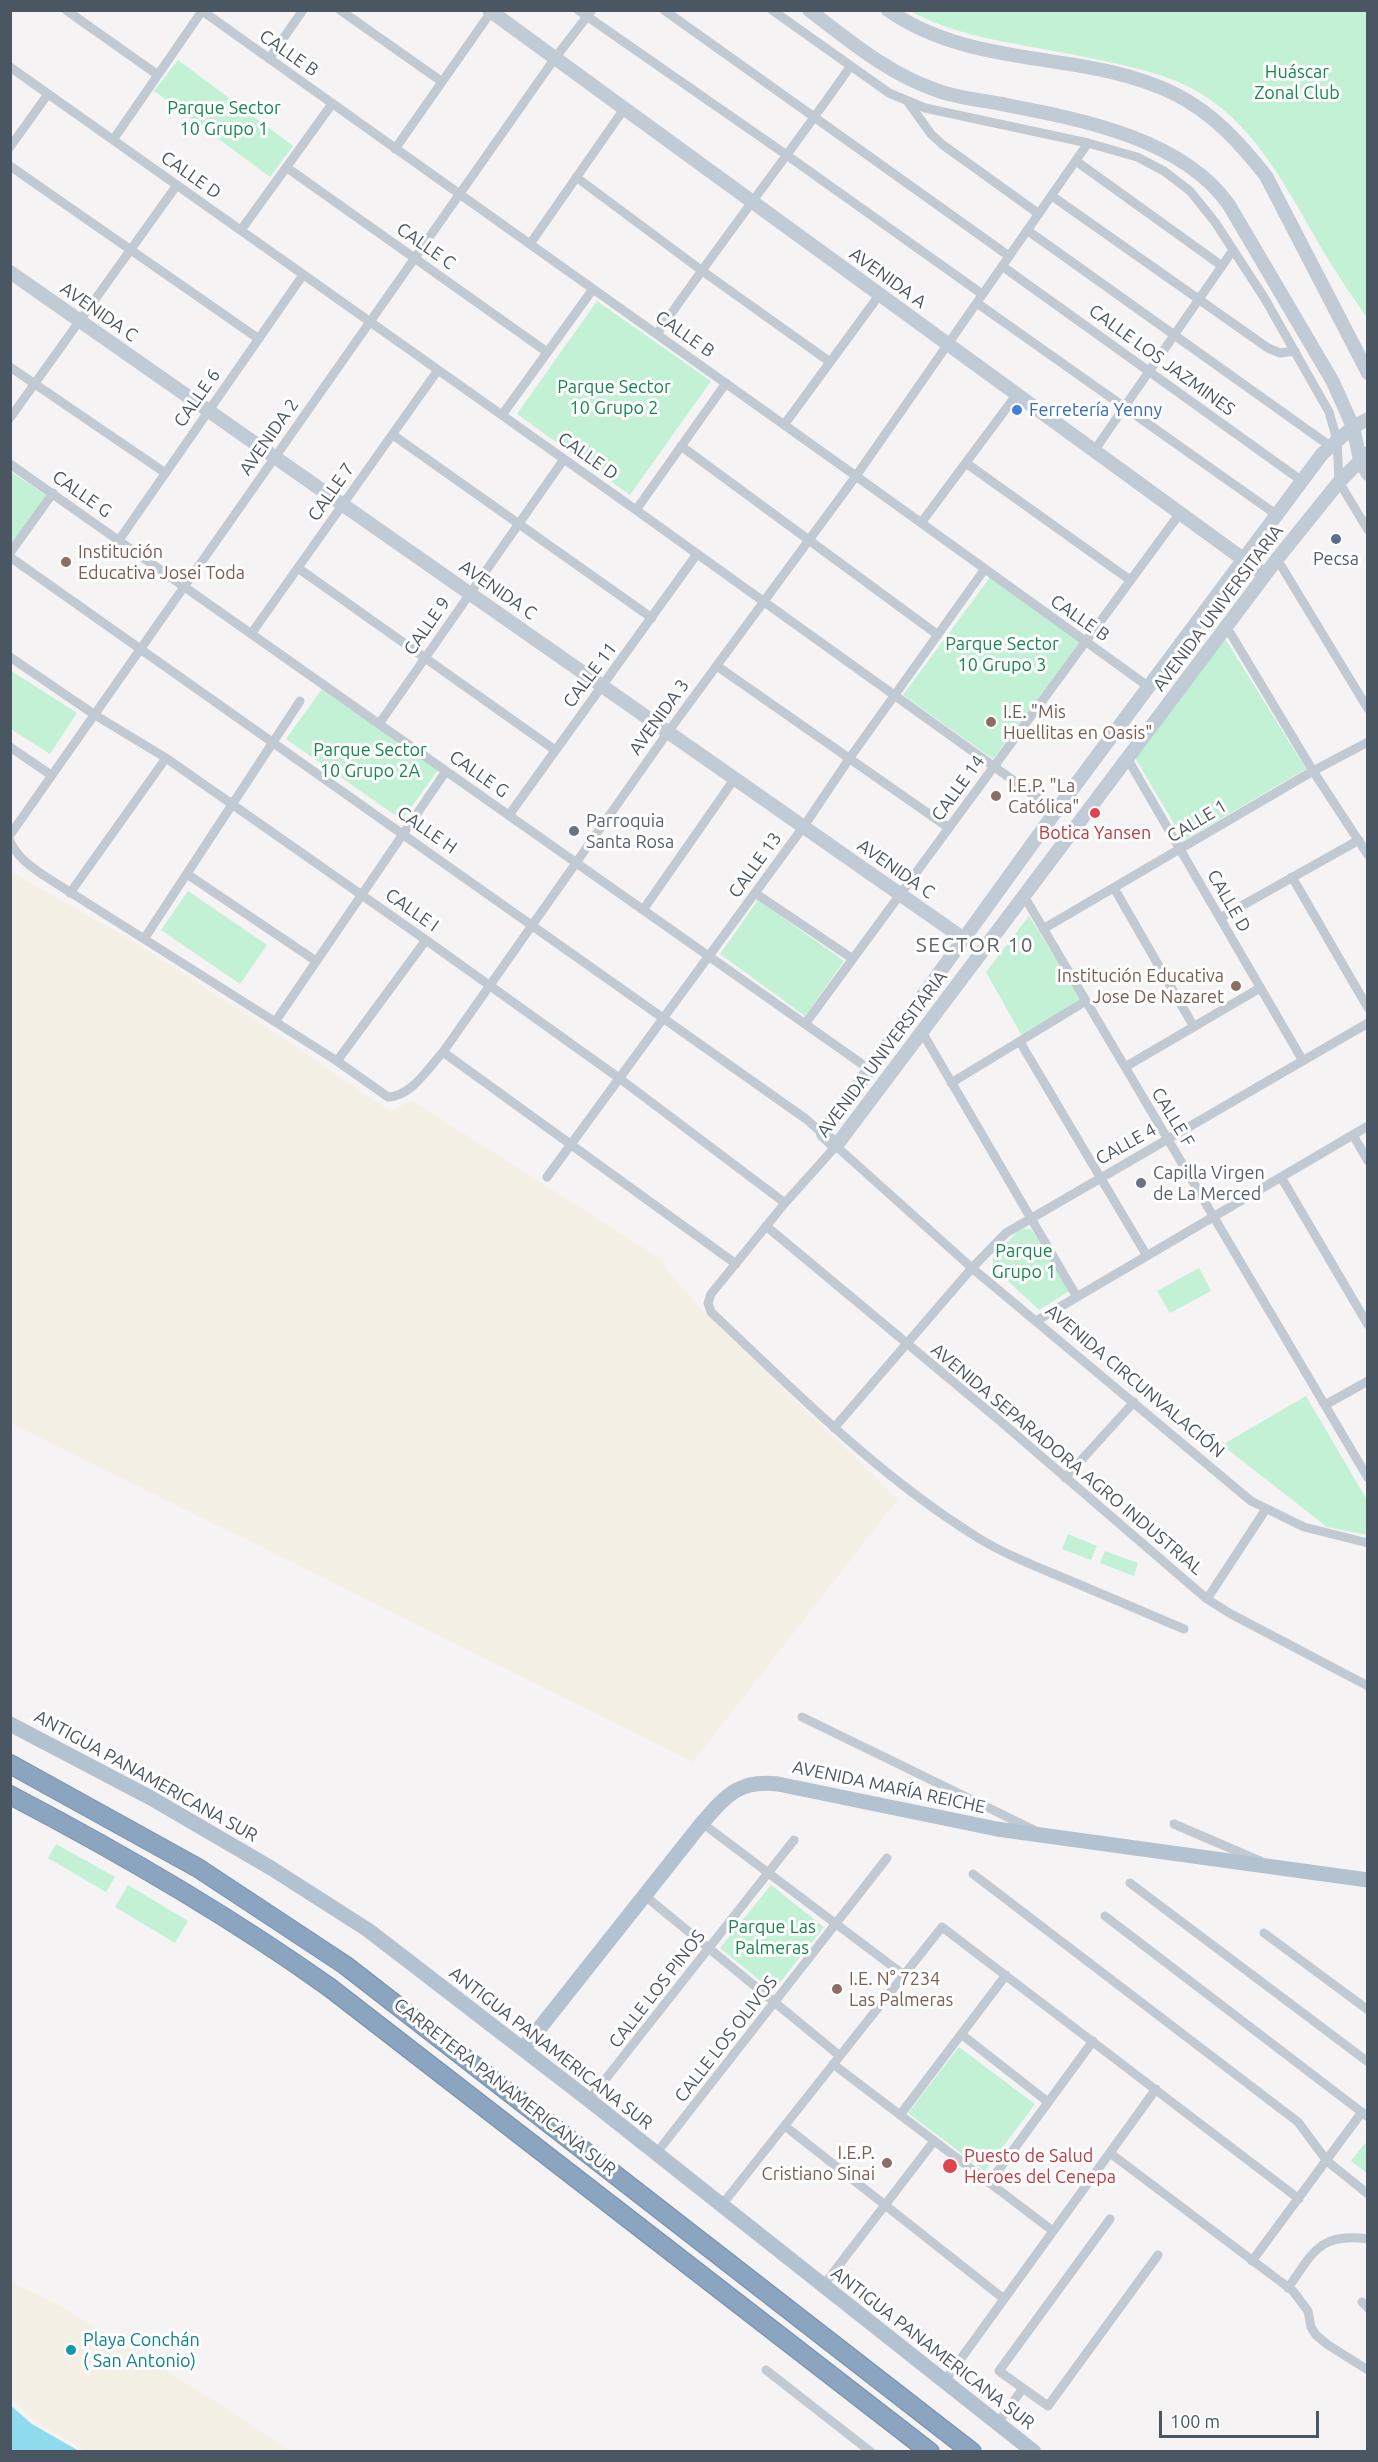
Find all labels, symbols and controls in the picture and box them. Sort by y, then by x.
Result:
street label: CALLE B [255,25,323,81]
park label: Huáscar Zonal Club [1254,61,1340,104]
park label: Parque Sector 10 Grupo 1 [167,97,281,140]
street label: CALLE D [157,147,225,203]
street label: CALLE C [392,218,460,274]
street label: AVENIDA A [845,243,931,313]
street label: AVENIDA C [56,278,142,346]
street label: CALLE LOS JAZMINES [1085,300,1239,420]
street label: CALLE B [651,306,719,362]
street label: CALLE 6 [169,365,225,431]
park label: Parque Sector 10 Grupo 2 [557,376,671,418]
street label: AVENIDA 2 [235,395,303,479]
place label: Ferretería Yenny [1029,399,1162,421]
marker: Ferretería Yenny [1010,403,1024,417]
street label: CALLE D [554,428,622,484]
street label: CALLE 7 [303,459,359,525]
street label: CALLE G [48,466,116,522]
street label: AVENIDA UNIVERSITARIA [1148,520,1288,696]
marker: Pecsa [1329,532,1343,546]
place label: Institución Educativa Josei Toda [78,541,245,584]
place label: Pecsa [1313,548,1359,570]
marker: Institución Educativa Josei Toda [59,555,73,569]
street label: AVENIDA C [455,556,541,624]
street label: CALLE B [1046,590,1114,646]
street label: CALLE 9 [399,593,455,659]
park label: Parque Sector 10 Grupo 3 [945,633,1059,676]
street label: CALLE 11 [559,638,621,712]
street label: AVENIDA 3 [624,675,694,759]
place label: I.E. "Mis Huellitas en Oasis" [1003,701,1152,744]
marker: I.E. "Mis Huellitas en Oasis" [984,715,998,729]
park label: Parque Sector 10 Grupo 2A [313,739,427,782]
street label: CALLE G [445,746,513,802]
street label: CALLE 14 [927,751,989,825]
place label: I.E.P. "La Católica" [1008,775,1079,818]
marker: I.E.P. "La Católica" [989,789,1003,803]
street label: CALLE 1 [1163,795,1231,847]
street label: CALLE H [393,802,461,858]
marker: Botica Yansen [1088,806,1102,820]
place label: Parroquia Santa Rosa [586,810,674,852]
place label: Botica Yansen [1039,822,1151,844]
marker: Parroquia Santa Rosa [567,824,581,838]
street label: CALLE 13 [724,828,786,902]
street label: AVENIDA C [853,835,939,903]
street label: CALLE D [1203,866,1255,936]
street label: CALLE I [381,884,443,936]
district label: SECTOR 10 [916,932,1034,958]
place label: Institución Educativa Jose De Nazaret [1057,965,1224,1008]
street label: AVENIDA UNIVERSITARIA [812,966,952,1142]
marker: Institución Educativa Jose De Nazaret [1229,979,1243,993]
street label: CALLE F [1147,1084,1199,1150]
street label: CALLE 4 [1092,1119,1160,1169]
place label: Capilla Virgen de La Merced [1153,1162,1265,1204]
marker: Capilla Virgen de La Merced [1134,1176,1148,1190]
park label: Parque Grupo 1 [992,1240,1056,1282]
street label: AVENIDA CIRCUNVALACIÓN [1041,1300,1229,1462]
street label: AVENIDA SEPARADORA AGRO INDUSTRIAL [927,1339,1207,1579]
street label: ANTIGUA PANAMERICANA SUR [31,1706,261,1846]
street label: AVENIDA MARÍA REICHE [791,1756,987,1818]
park label: Parque Las Palmeras [728,1916,816,1958]
street label: CALLE LOS PINOS [604,1926,710,2052]
street label: ANTIGUA PANAMERICANA SUR [445,1962,657,2134]
place label: I.E. N° 7234 Las Palmeras [849,1968,953,2010]
street label: CALLE LOS OLIVOS [670,1972,782,2106]
marker: I.E. N° 7234 Las Palmeras [830,1982,844,1996]
street label: CARRETERA PANAMERICANA SUR [390,1994,620,2180]
place label: I.E.P. Cristiano Sinai [762,2142,875,2184]
place label: Puesto de Salud Heroes del Cenepa [964,2145,1116,2188]
marker: I.E.P. Cristiano Sinai [880,2156,894,2170]
marker: Puesto de Salud Heroes del Cenepa [941,2157,959,2175]
street label: ANTIGUA PANAMERICANA SUR [827,2262,1039,2434]
place label: Playa Conchán ( San Antonio) [83,2329,200,2372]
marker: Playa Conchán ( San Antonio) [64,2343,78,2357]
scale bar [1162,2399,1322,2437]
text: 100 m [1170,2411,1220,2431]

